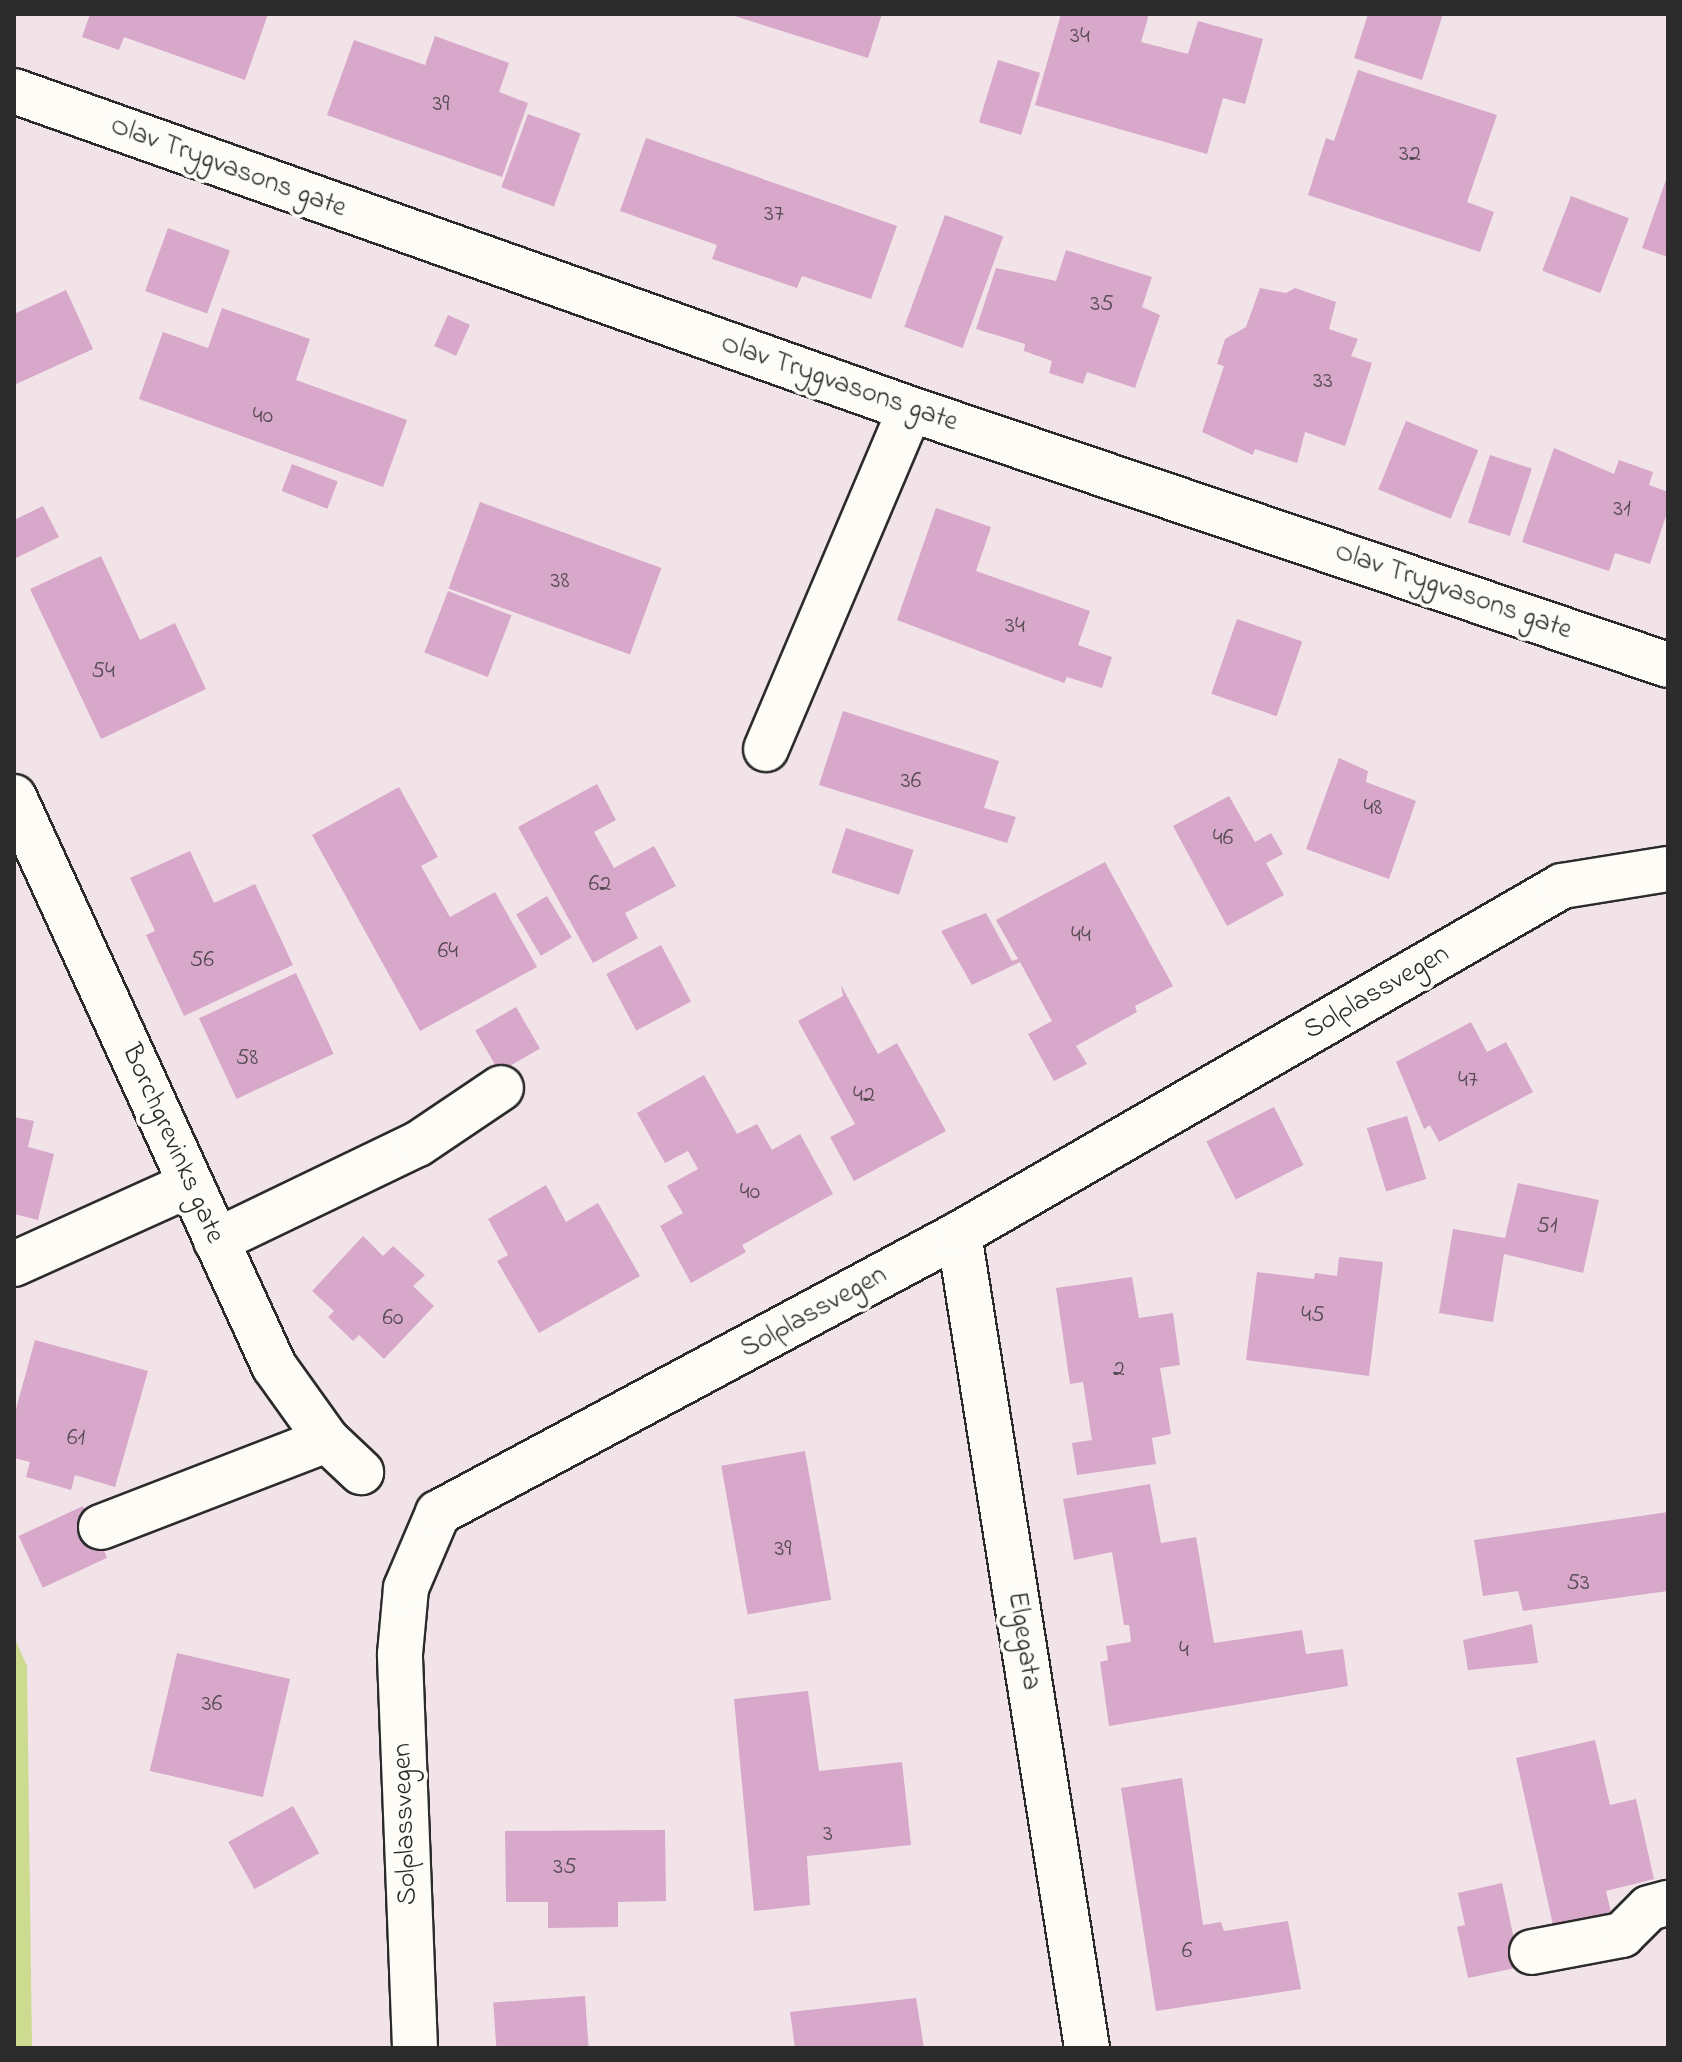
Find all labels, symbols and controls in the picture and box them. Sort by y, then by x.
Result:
house number: 34 [1070,23,1090,51]
house number: 39 [432,91,450,119]
street label: Olav Trygvasons gate [106,110,350,226]
house number: 32 [1399,141,1421,169]
house number: 37 [764,201,784,229]
house number: 35 [1090,291,1114,319]
street label: Olav Trygvasons gate [716,328,962,440]
house number: 33 [1313,368,1333,396]
house number: 40 [253,403,273,431]
house number: 31 [1613,496,1631,524]
street label: Olav Trygvasons gate [1330,536,1576,648]
house number: 38 [551,568,569,596]
house number: 34 [1005,613,1025,641]
house number: 54 [91,658,115,686]
house number: 36 [901,768,921,796]
house number: 48 [1364,795,1382,823]
house number: 46 [1213,825,1233,853]
house number: 62 [589,871,611,899]
house number: 44 [1071,922,1091,950]
house number: 64 [438,938,458,966]
street label: Solplassvegen [1298,938,1456,1048]
house number: 56 [190,947,214,975]
street label: Borchgrevinks gate [113,1039,231,1249]
house number: 58 [236,1045,258,1073]
house number: 47 [1458,1067,1478,1095]
house number: 42 [853,1082,875,1110]
house number: 40 [740,1179,760,1207]
house number: 51 [1536,1213,1558,1241]
street label: Solplassvegen [735,1259,893,1367]
house number: 45 [1301,1302,1325,1330]
house number: 60 [383,1305,403,1333]
house number: 2 [1113,1356,1125,1384]
house number: 61 [67,1425,85,1453]
house number: 39 [774,1536,792,1564]
house number: 53 [1566,1570,1590,1598]
street label: Elgegata [999,1589,1047,1693]
house number: 4 [1179,1637,1189,1665]
house number: 36 [202,1691,222,1719]
street label: Solplassvegen [386,1742,426,1906]
house number: 3 [823,1821,833,1849]
house number: 35 [553,1854,577,1882]
house number: 6 [1182,1938,1192,1966]

